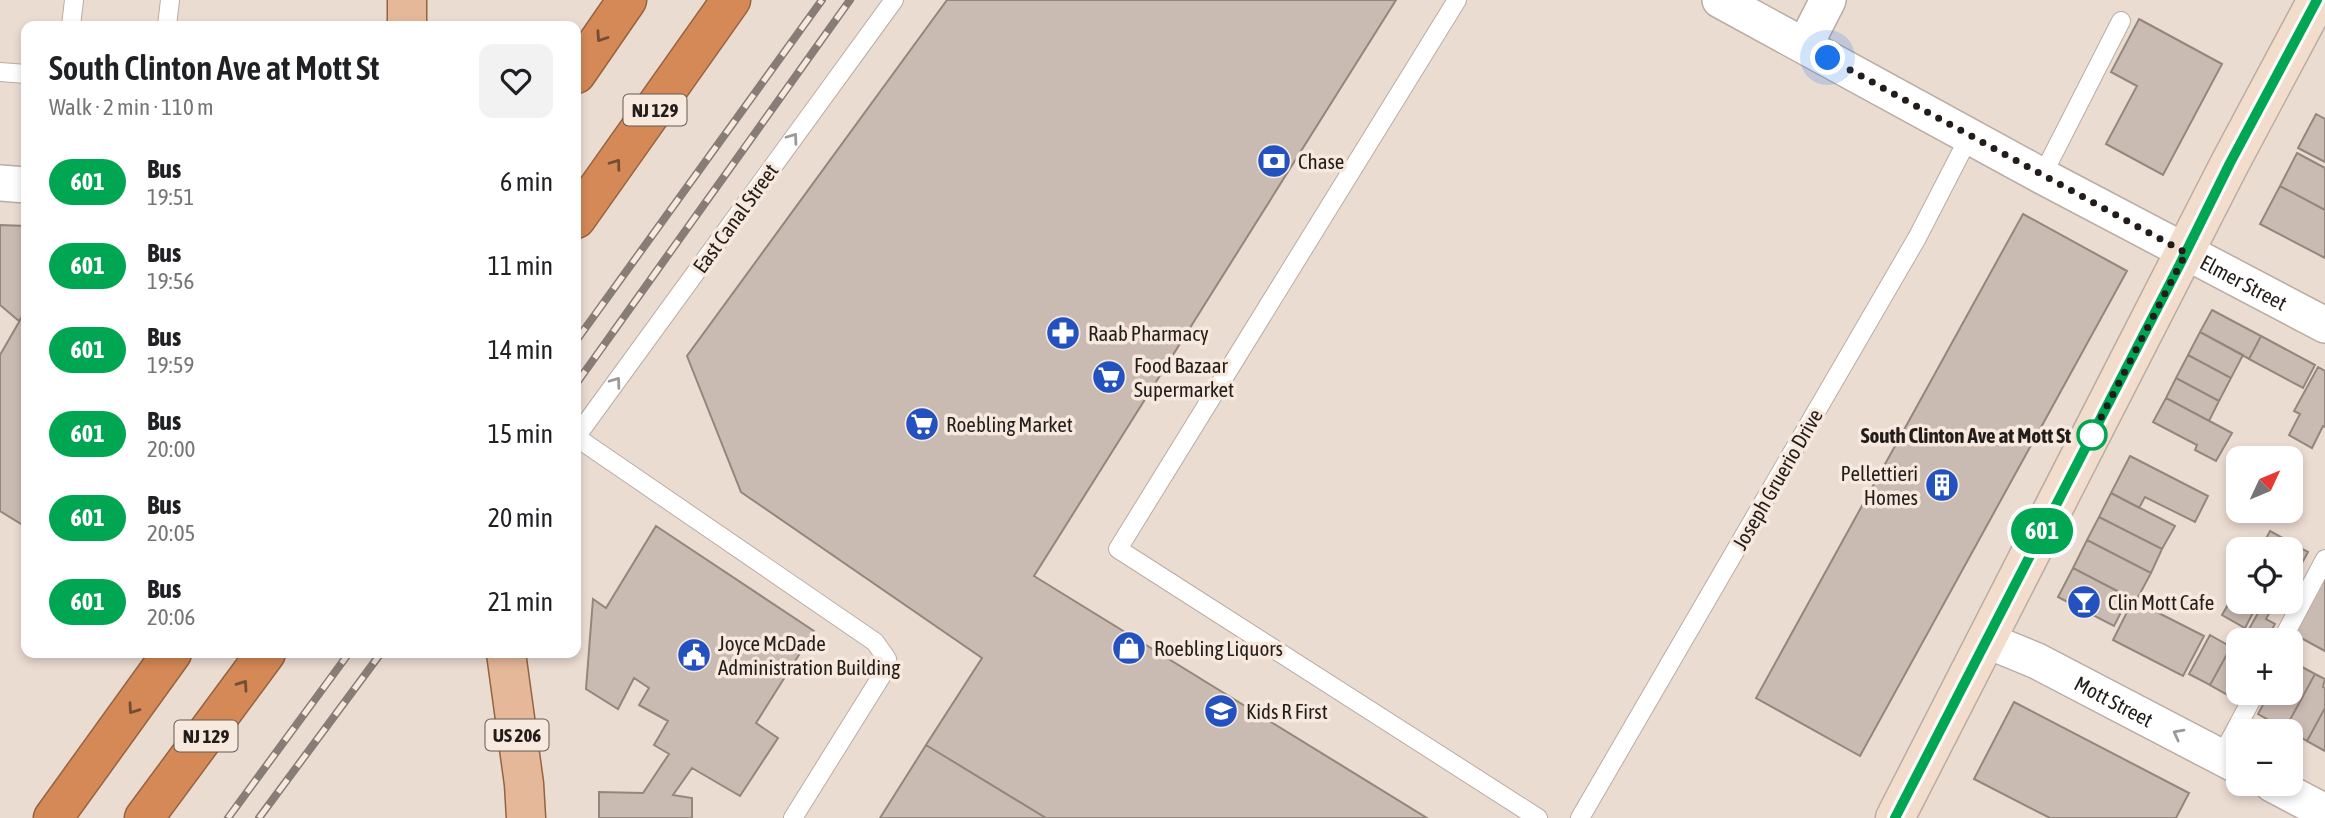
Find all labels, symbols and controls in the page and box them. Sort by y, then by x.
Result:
one-way arrow [597,29,610,42]
your location [1810,40,1845,75]
button: heart [479,44,553,118]
text: South Clinton Ave at Mott St [49,49,380,87]
text: Walk · 2 min · 110 m [49,94,213,120]
road number: NJ 129 [624,94,686,125]
one-way arrow [785,133,797,146]
bank icon: Chase [1255,142,1293,180]
place label: Chase [1298,149,1344,173]
text: Bus [147,154,181,184]
one-way arrow [608,159,620,172]
street label: East Canal Street [687,159,783,277]
text: 6 min [500,167,553,197]
text: 601 [71,168,104,195]
text: 19:51 [147,184,194,210]
text: Bus [147,238,181,268]
street label: Elmer Street [2196,250,2291,315]
text: 11 min [488,251,553,281]
text: 601 [71,252,104,279]
text: 19:56 [147,268,194,294]
pharmacy icon: Raab Pharmacy [1044,314,1082,352]
place label: Raab Pharmacy [1088,321,1209,345]
text: Bus [147,322,181,352]
text: 14 min [488,335,553,365]
text: 601 [71,336,104,363]
text: 19:59 [147,352,194,378]
place label: Food Bazaar Supermarket [1134,353,1234,401]
supermarket icon: Food Bazaar Supermarket [1090,358,1128,396]
one-way arrow [608,377,620,389]
supermarket icon: Roebling Market [903,405,941,443]
street label: Joseph Gruerio Drive [1727,405,1827,553]
text: Bus [147,406,181,436]
place label: Roebling Market [946,412,1073,436]
text: 15 min [488,419,553,449]
text: 601 [71,420,104,447]
marker: South Clinton Ave at Mott St [2077,420,2107,450]
place label: South Clinton Ave at Mott St [1861,423,2071,447]
text: 20:00 [147,436,195,462]
north arrow [2226,446,2303,523]
map controls [2226,446,2303,796]
place label: Pellettieri Homes [1840,461,1918,509]
building icon: Pellettieri Homes [1923,466,1961,504]
text: Bus [147,490,181,520]
text: 20 min [488,503,553,533]
text: 601 [71,504,104,531]
line badge: 601 [2002,508,2082,554]
text: 601 [2025,517,2059,544]
text: 20:05 [147,520,195,546]
button: locate [2226,537,2303,614]
text: Bus [147,574,181,604]
bar icon: Clin Mott Cafe [2065,583,2103,621]
text: 21 min [488,587,553,617]
text: 601 [71,588,104,615]
place label: Clin Mott Cafe [2108,590,2214,614]
text: 20:06 [147,604,195,630]
button: + [2226,628,2303,705]
shop icon: Roebling Liquors [1110,629,1148,667]
place label: Joyce McDade Administration Building [718,631,900,679]
public building icon: Joyce McDade Administration Building [675,636,713,674]
place label: Roebling Liquors [1154,636,1283,660]
street label: Mott Street [2071,671,2157,732]
one-way arrow [235,680,247,693]
school or university icon: Kids R First [1202,692,1240,730]
place label: Kids R First [1246,699,1328,723]
one-way arrow [129,701,141,714]
button: − [2226,719,2303,796]
road number: NJ 129 [174,720,238,751]
road number: US 206 [486,720,548,750]
one-way arrow [2173,729,2185,743]

